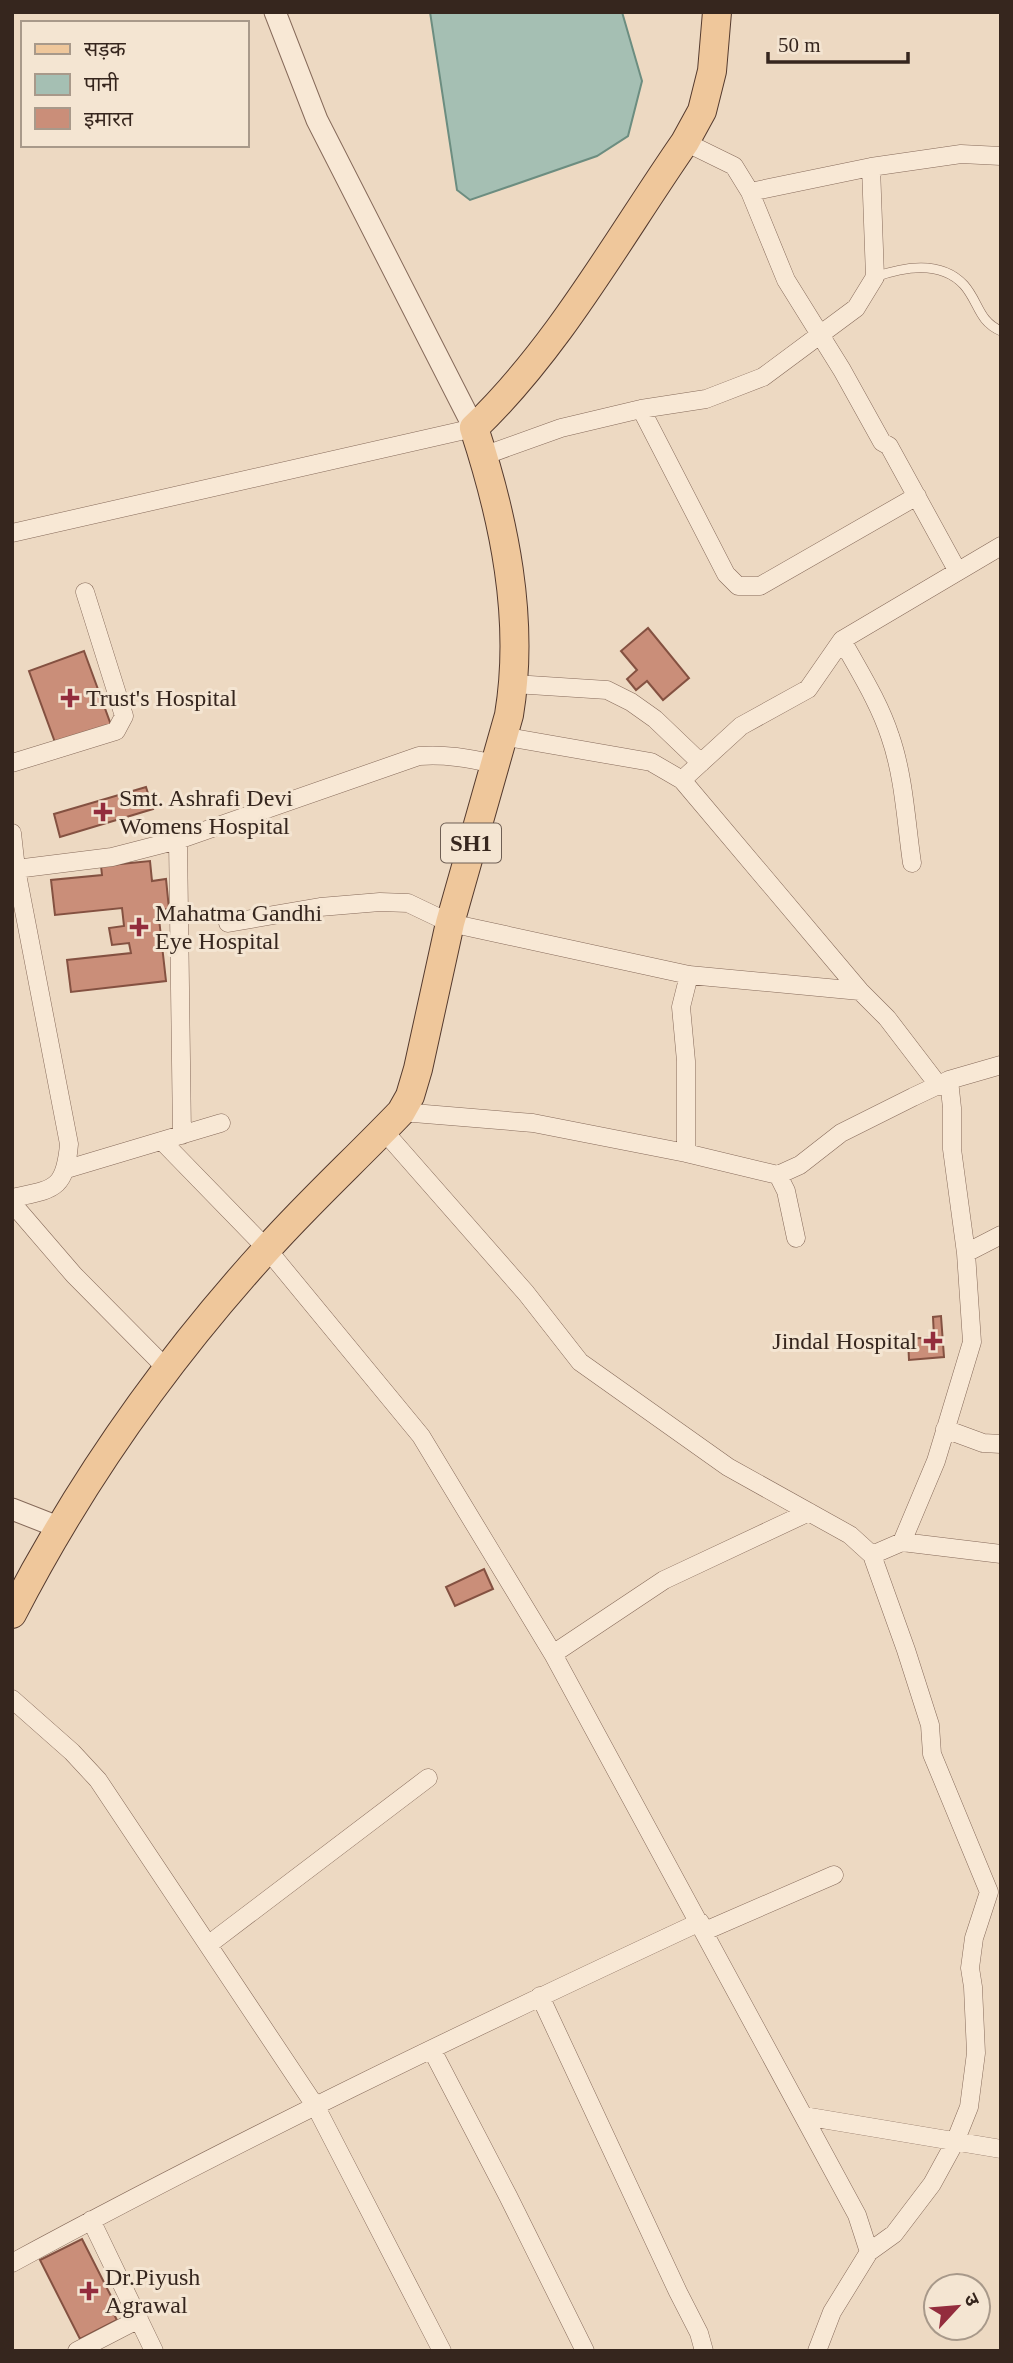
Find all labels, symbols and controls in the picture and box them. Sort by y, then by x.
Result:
legend [21,21,248,147]
scale bar [768,21,908,65]
text: 50 m [778,33,821,57]
text: सड़क [84,37,126,61]
text: पानी [84,72,119,96]
text: इमारत [84,107,134,131]
place label: Trust's Hospital [86,685,237,711]
marker: Trust's Hospital [60,688,80,708]
place label: Smt. Ashrafi Devi Womens Hospital [119,785,293,839]
marker: Smt. Ashrafi Devi Womens Hospital [93,802,113,822]
road number: SH1 [441,824,501,862]
place label: Mahatma Gandhi Eye Hospital [155,900,323,954]
marker: Mahatma Gandhi Eye Hospital [129,917,149,937]
place label: Jindal Hospital [772,1328,917,1354]
marker: Jindal Hospital [923,1331,943,1351]
place label: Dr.Piyush Agrawal [105,2264,200,2318]
north arrow [922,2272,992,2342]
marker: Dr.Piyush Agrawal [79,2281,99,2301]
text: उ [960,2290,984,2310]

